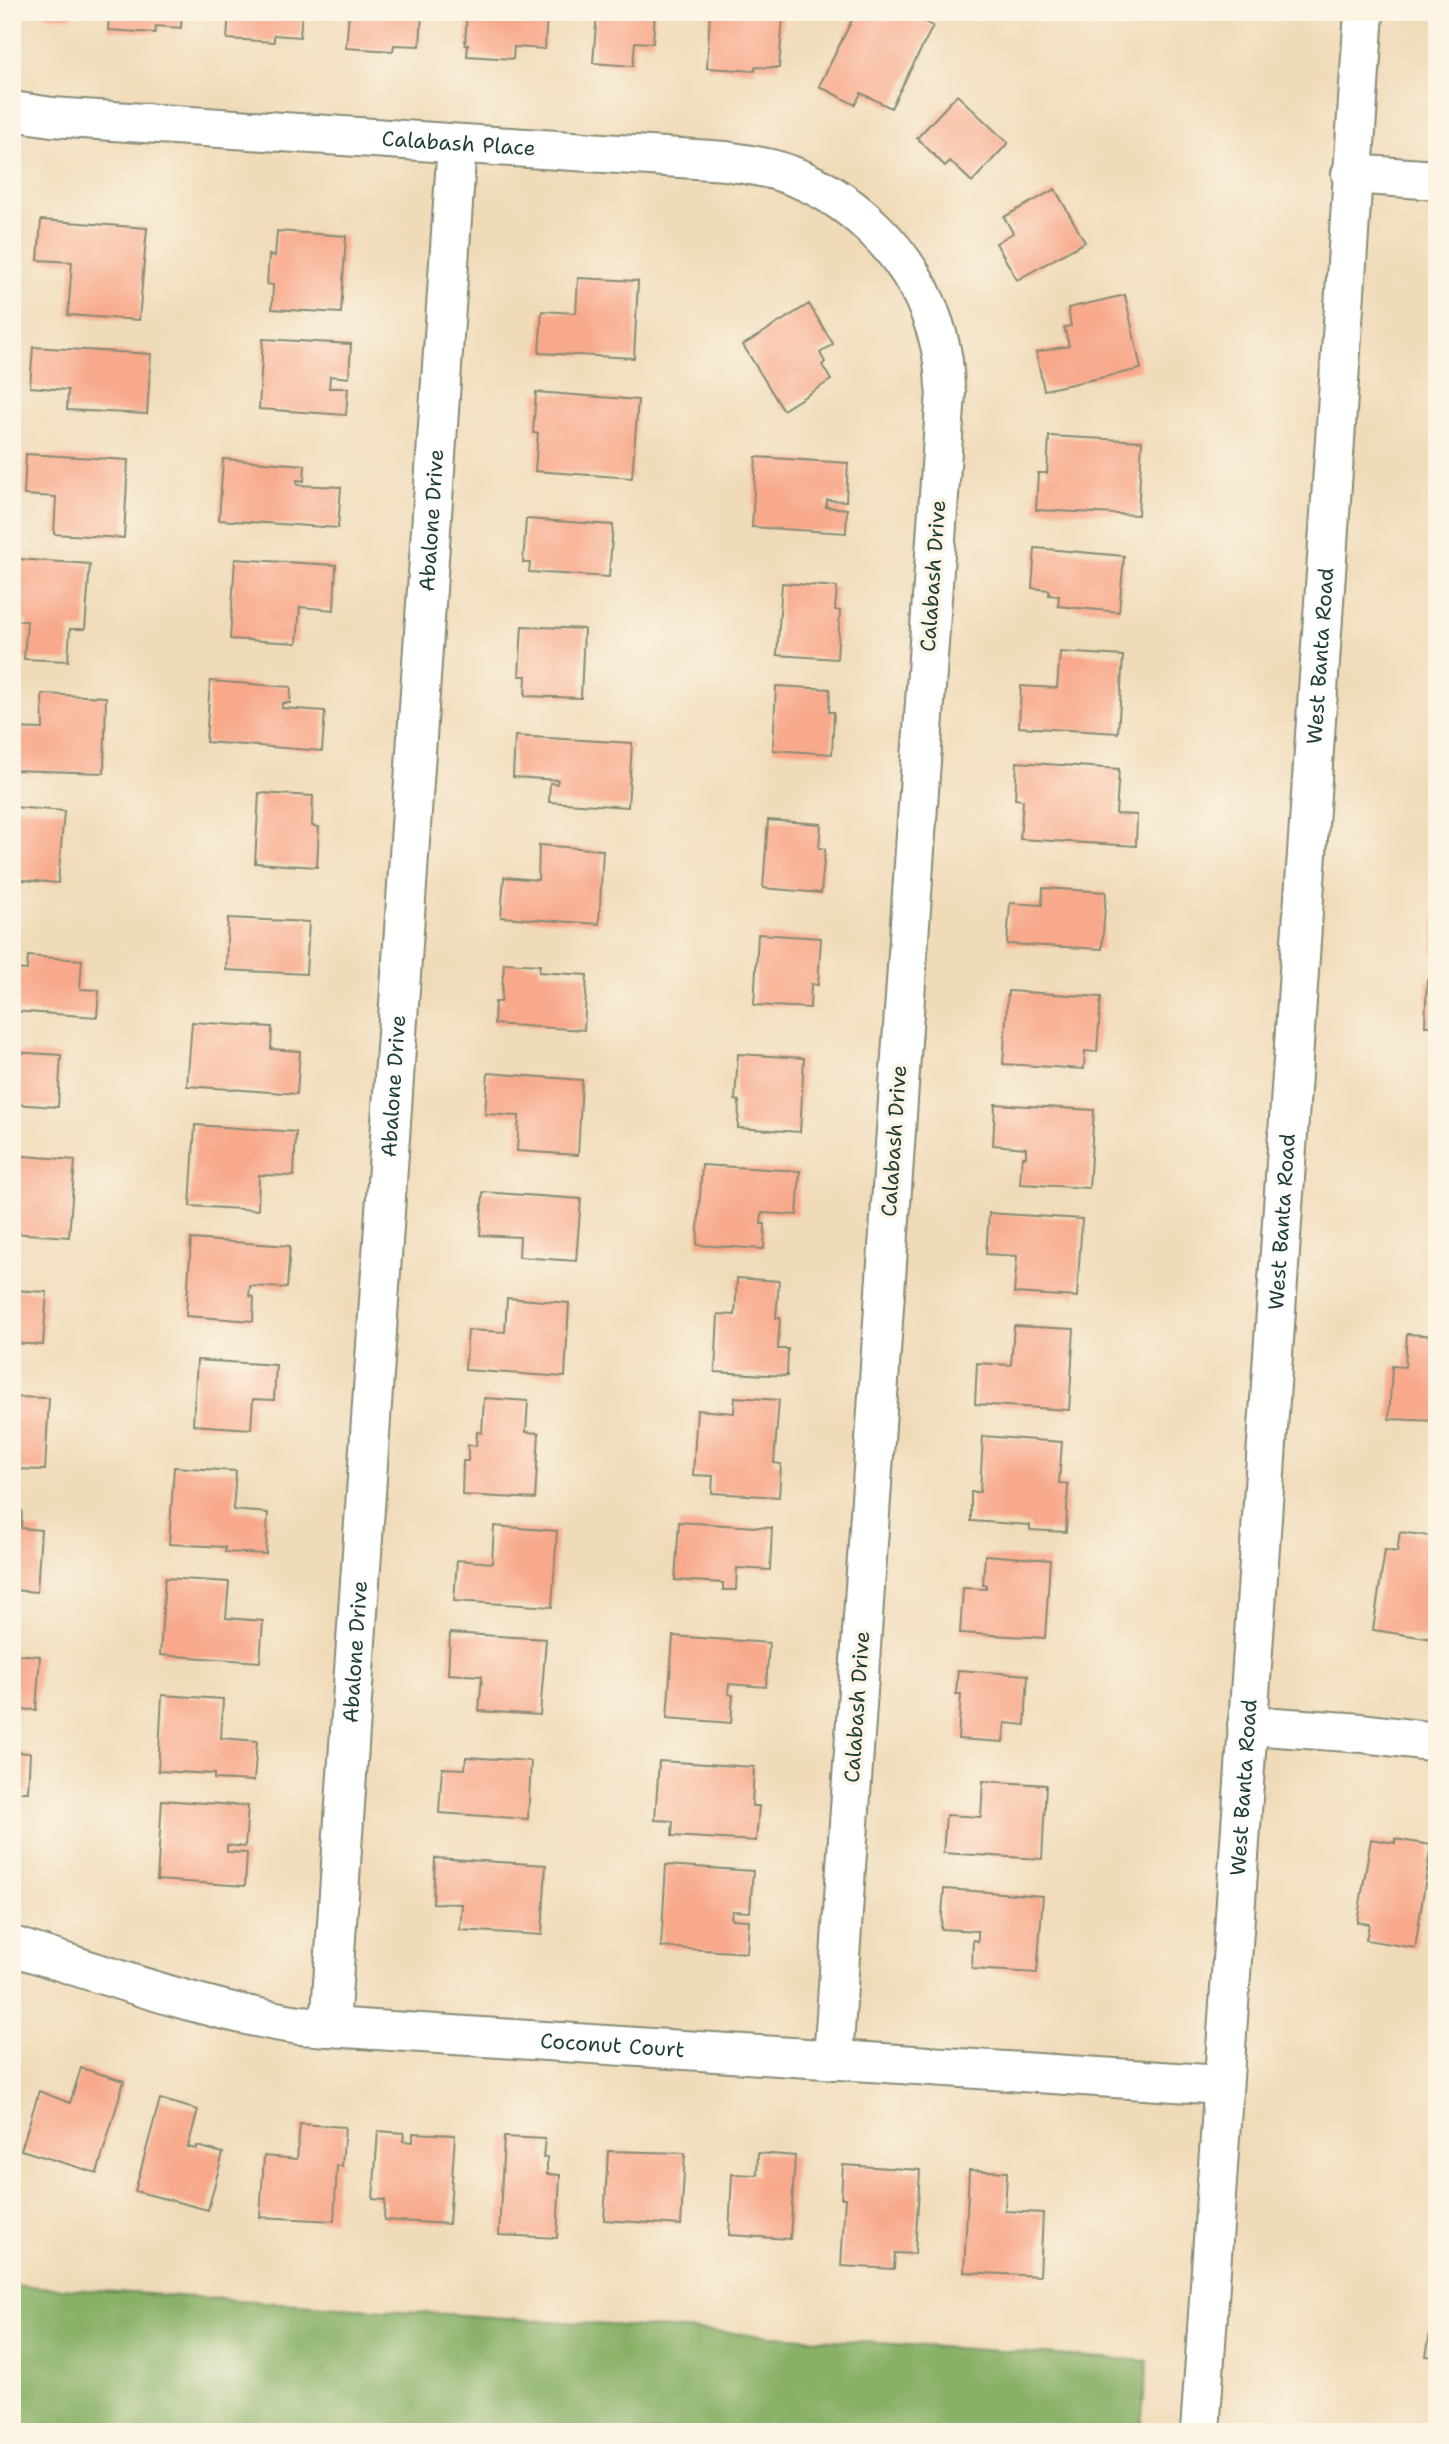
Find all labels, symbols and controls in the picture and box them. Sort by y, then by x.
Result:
street label: Calabash Place [381,125,537,163]
street label: Abalone Drive [413,448,450,593]
street label: Calabash Drive [914,499,952,653]
street label: West Banta Road [1300,567,1340,745]
street label: Abalone Drive [375,1014,412,1158]
street label: Calabash Drive [875,1064,913,1218]
street label: West Banta Road [1262,1133,1302,1311]
street label: Abalone Drive [337,1580,374,1724]
street label: Calabash Drive [838,1630,876,1784]
street label: West Banta Road [1224,1698,1264,1877]
street label: Coconut Court [539,2027,685,2064]

